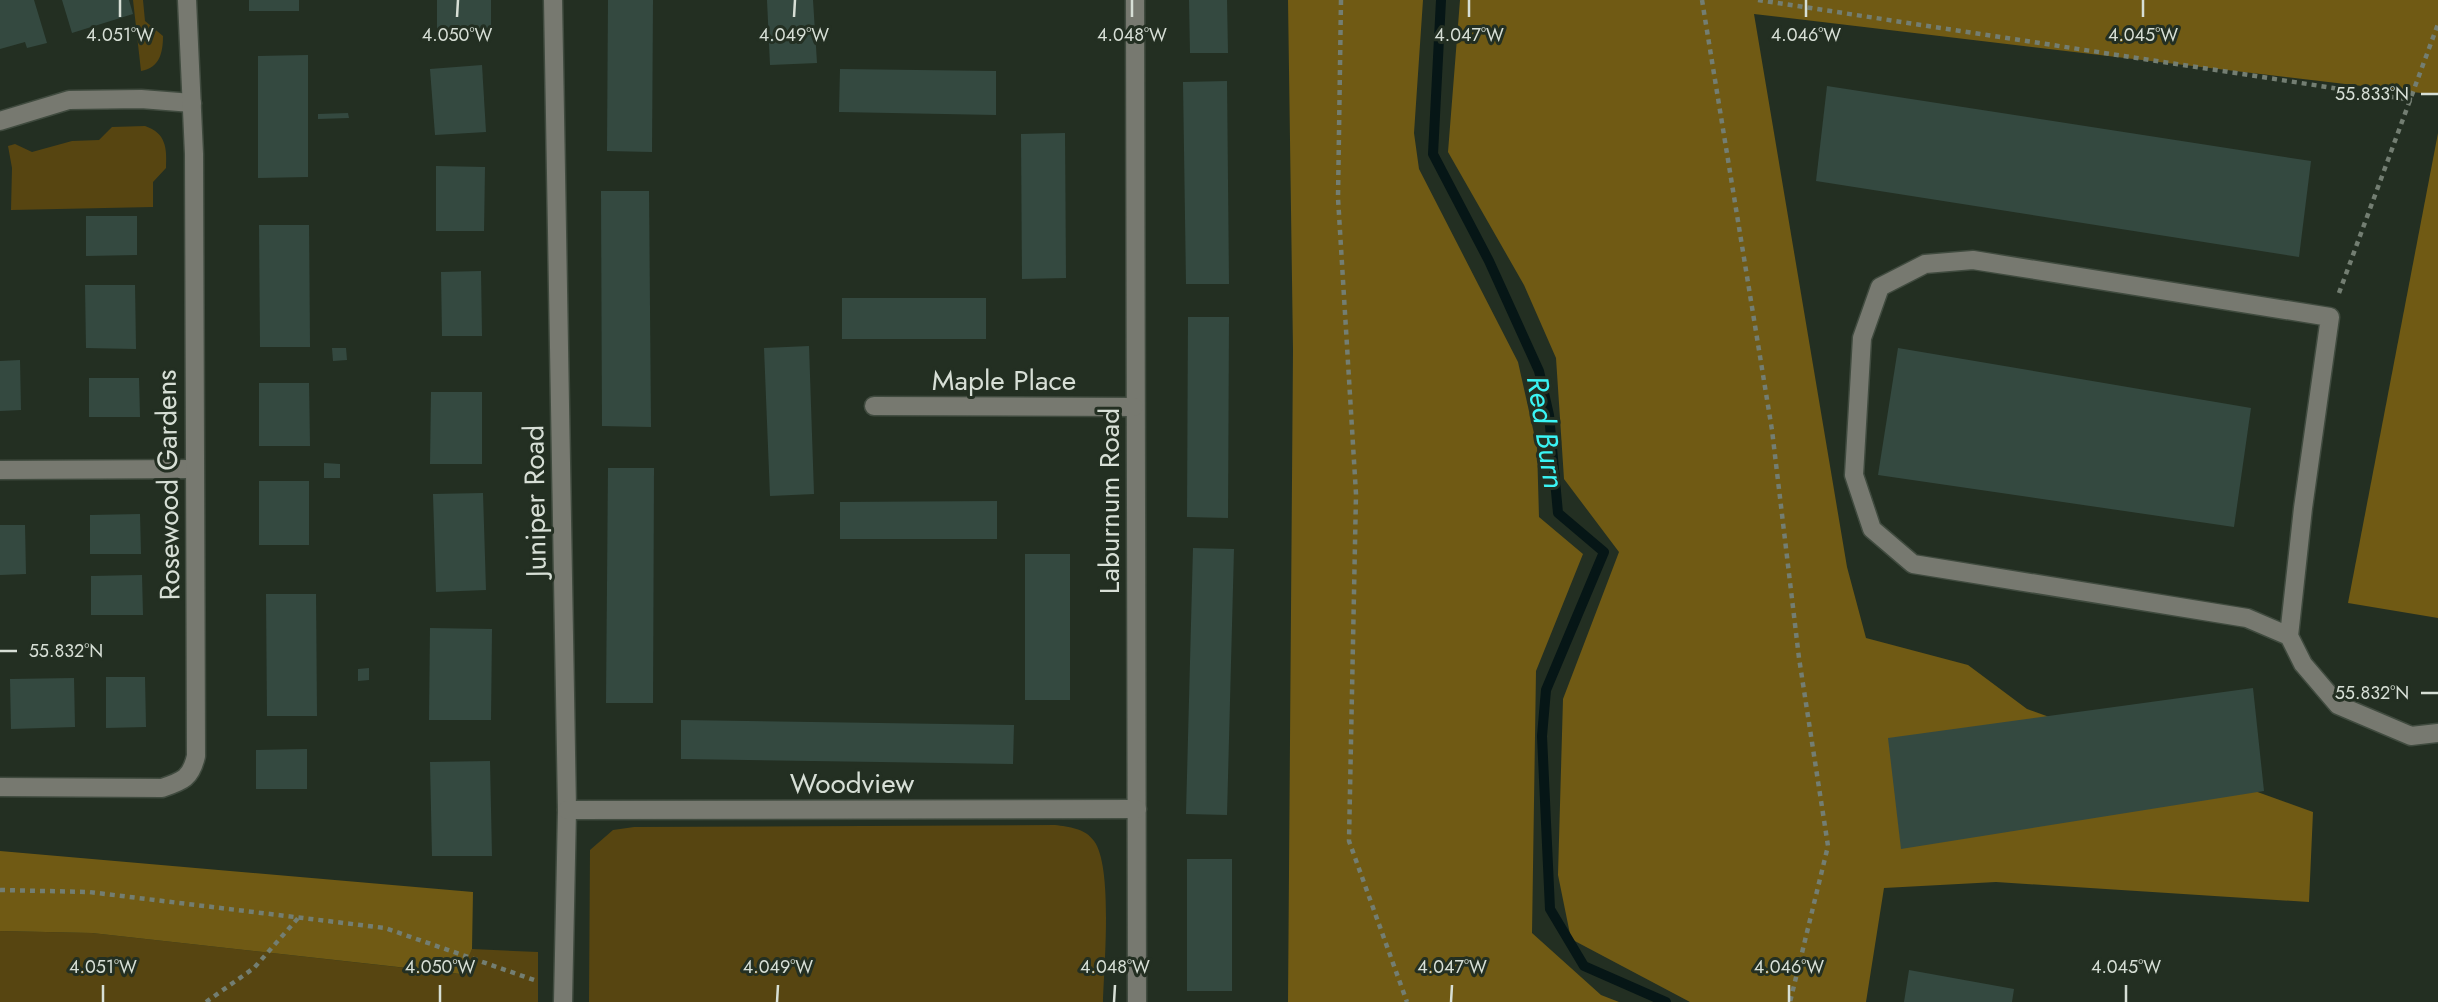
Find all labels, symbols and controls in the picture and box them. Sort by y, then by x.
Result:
text: 4.051°W [86,22,154,48]
text: 4.050°W [422,22,492,48]
text: 4.049°W [759,22,829,48]
text: 4.048°W [1097,22,1167,48]
text: 4.047°W [1434,22,1504,48]
text: 4.046°W [1771,22,1841,48]
text: 4.045°W [2108,22,2178,48]
text: 55.833°N [2335,81,2409,107]
street label: Maple Place [932,360,1076,401]
street label: Rosewood Gardens [145,369,191,601]
water label: Red Burn [1516,372,1576,492]
street label: Laburnum Road [1089,408,1130,594]
street label: Juniper Road [513,425,557,581]
text: 55.832°N [29,638,103,664]
text: 55.832°N [2335,680,2409,706]
street label: Woodview [790,763,914,804]
text: 4.051°W [69,954,137,980]
text: 4.050°W [405,954,475,980]
text: 4.049°W [743,954,813,980]
text: 4.048°W [1080,954,1150,980]
text: 4.047°W [1417,954,1487,980]
text: 4.046°W [1754,954,1824,980]
text: 4.045°W [2091,954,2161,980]

